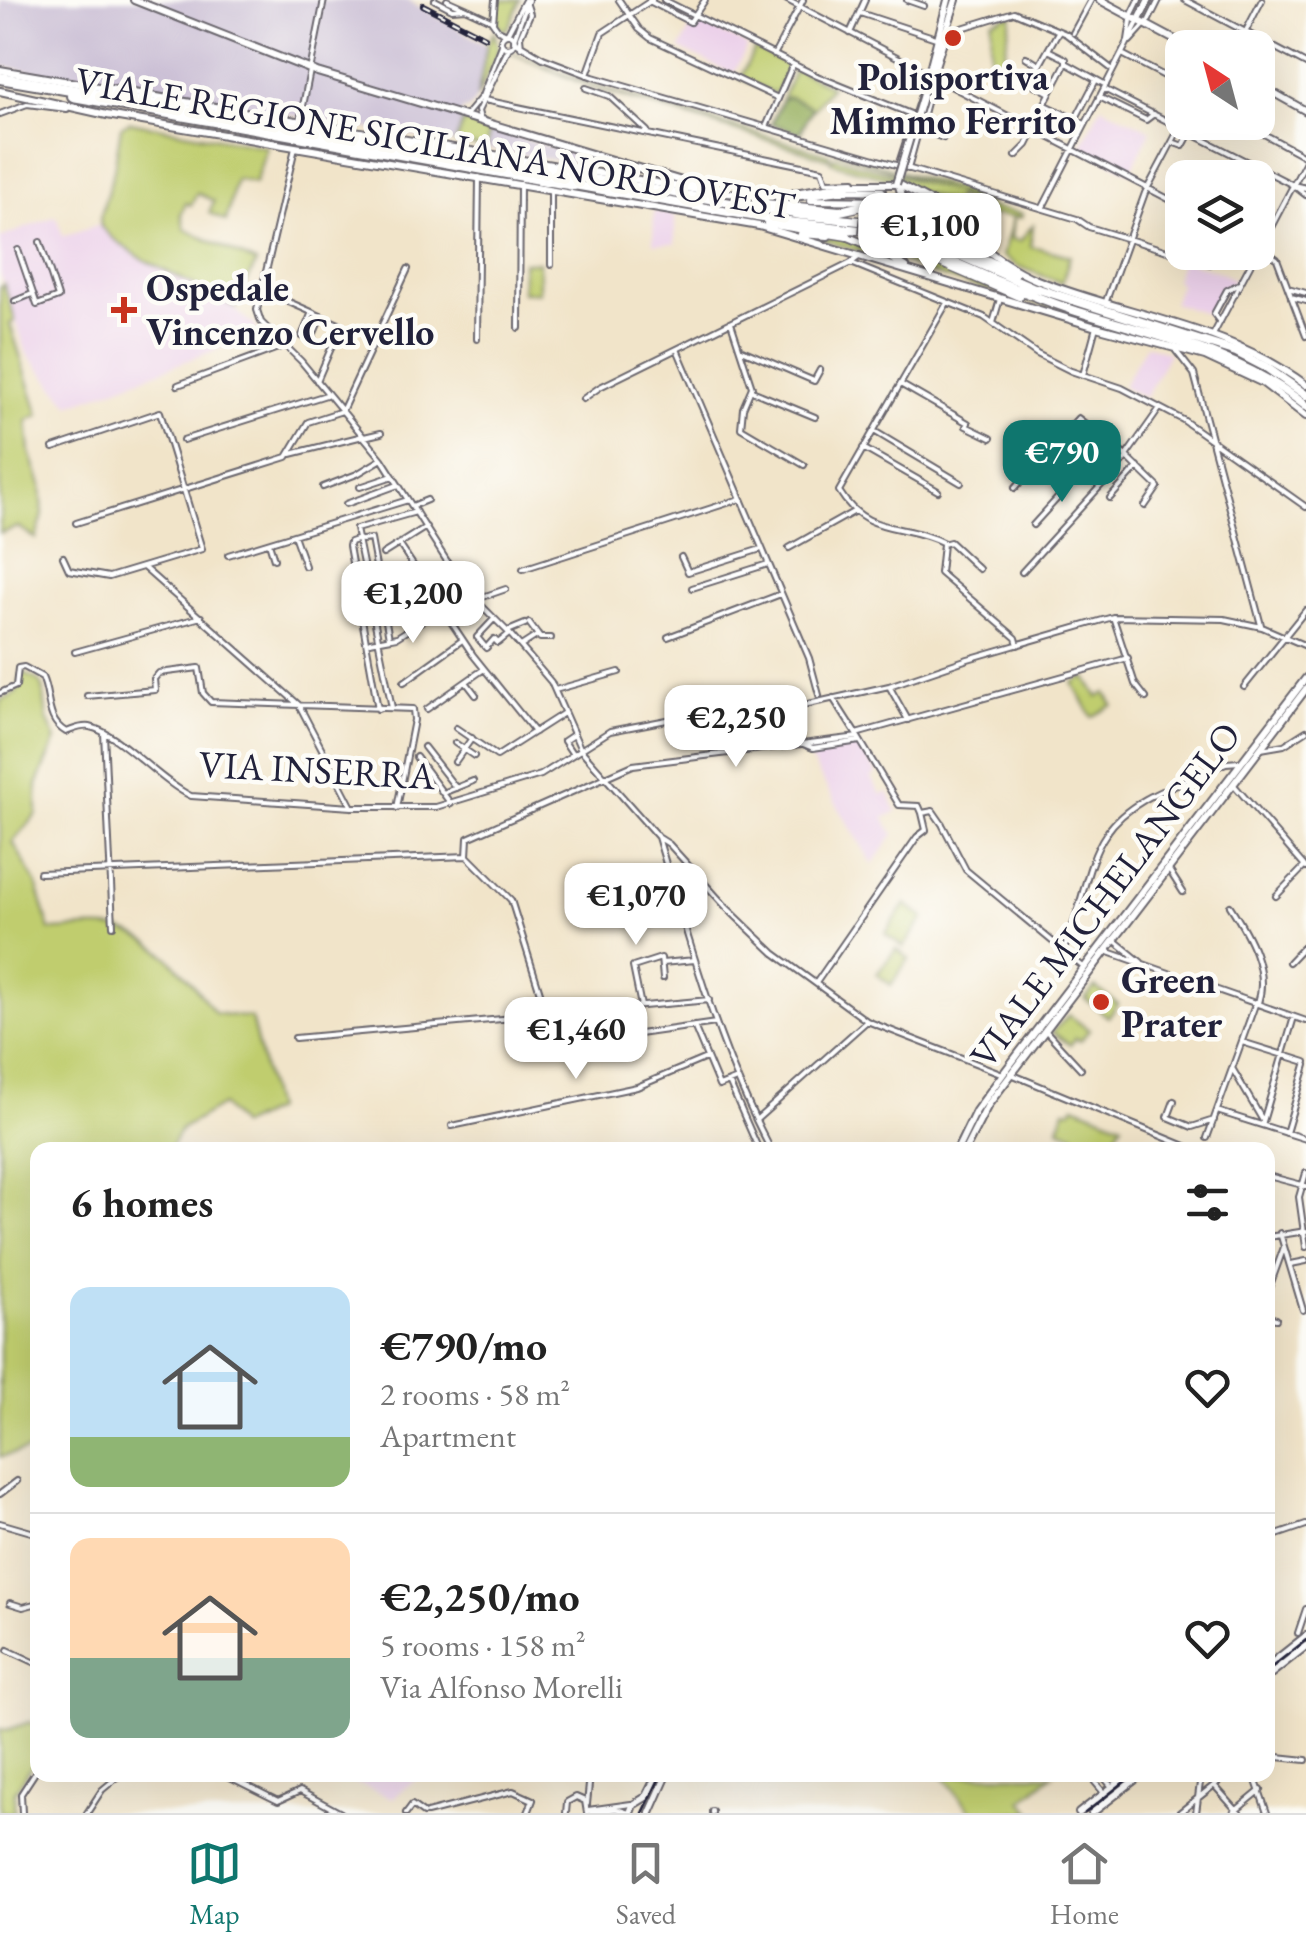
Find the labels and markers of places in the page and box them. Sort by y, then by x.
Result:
marker: Polisportiva Mimmo Ferrito [942,27,964,49]
place label: Polisportiva Mimmo Ferrito [829,52,1077,145]
pin: €1,100 [849,193,1011,278]
place label: Ospedale Vincenzo Cervello [146,263,434,356]
marker: Ospedale Vincenzo Cervello [111,297,137,323]
pin: €790 [1003,420,1121,505]
pin: €1,200 [332,561,494,646]
pin: €2,250 [655,685,817,770]
pin: €1,070 [555,863,717,948]
place label: Green Prater [1121,955,1223,1048]
marker: Green Prater [1090,991,1112,1013]
pin: €1,460 [495,997,657,1082]

